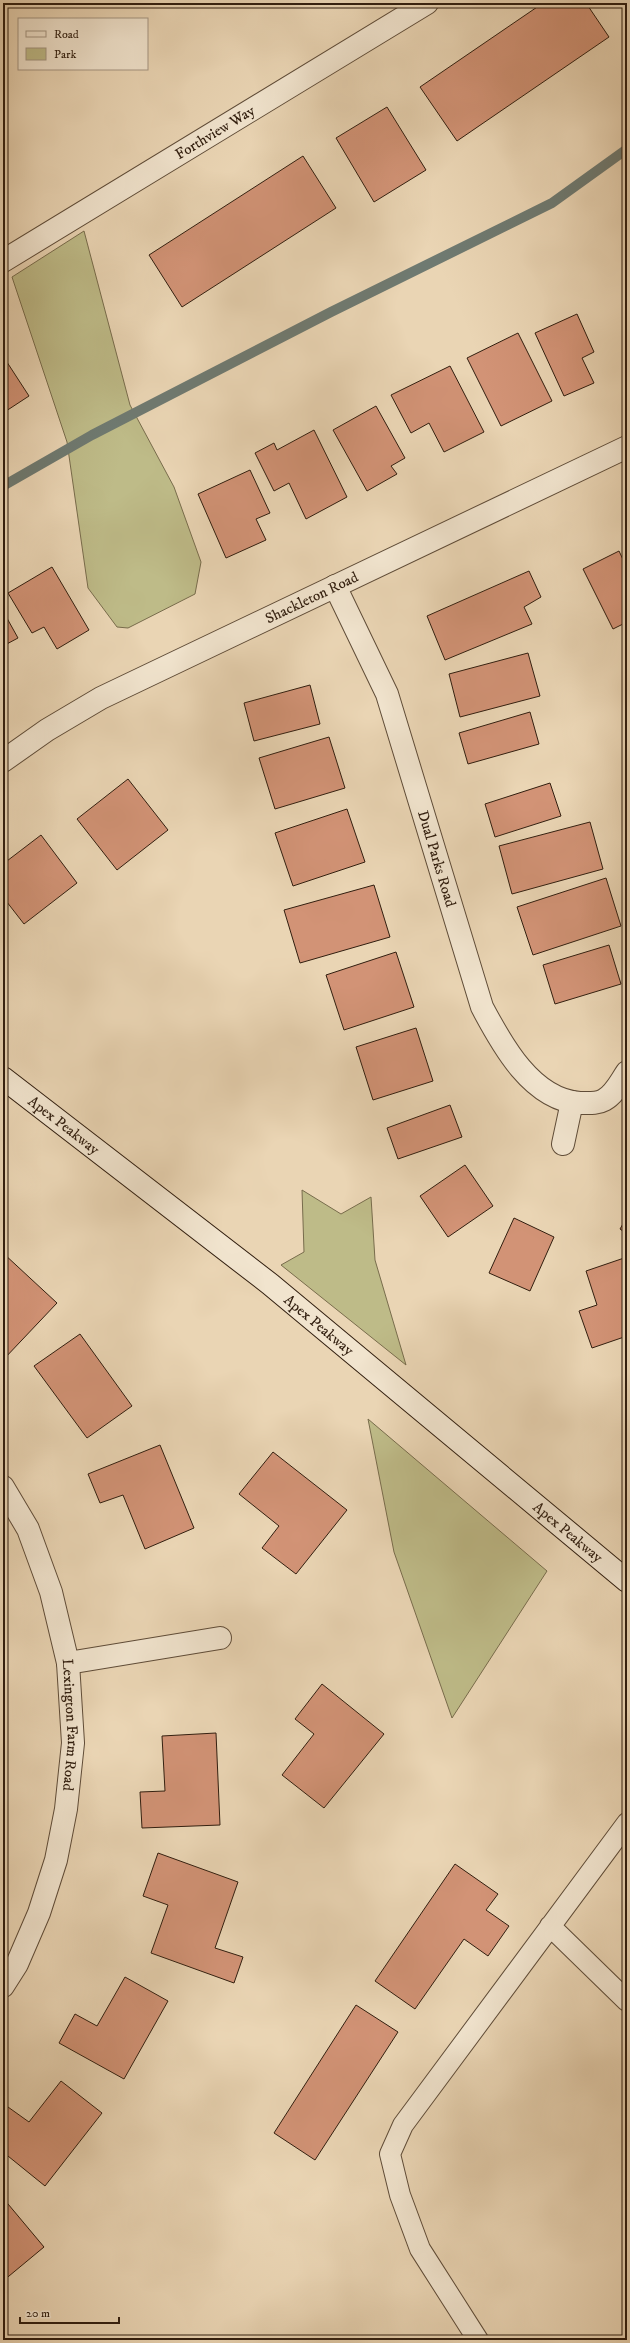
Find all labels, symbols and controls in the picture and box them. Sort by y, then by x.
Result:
legend [18,18,148,70]
text: Road [54,27,79,42]
text: Park [54,47,76,62]
street label: Forthview Way [172,101,259,164]
street label: Shackleton Road [262,567,362,628]
street label: Dual Parks Road [413,808,460,910]
street label: Apex Peakway [24,1092,104,1160]
street label: Apex Peakway [280,1291,358,1360]
street label: Apex Peakway [529,1498,607,1568]
street label: Lexington Farm Road [58,1658,82,1793]
scale bar [20,2299,119,2325]
text: 20 m [26,2306,50,2321]

